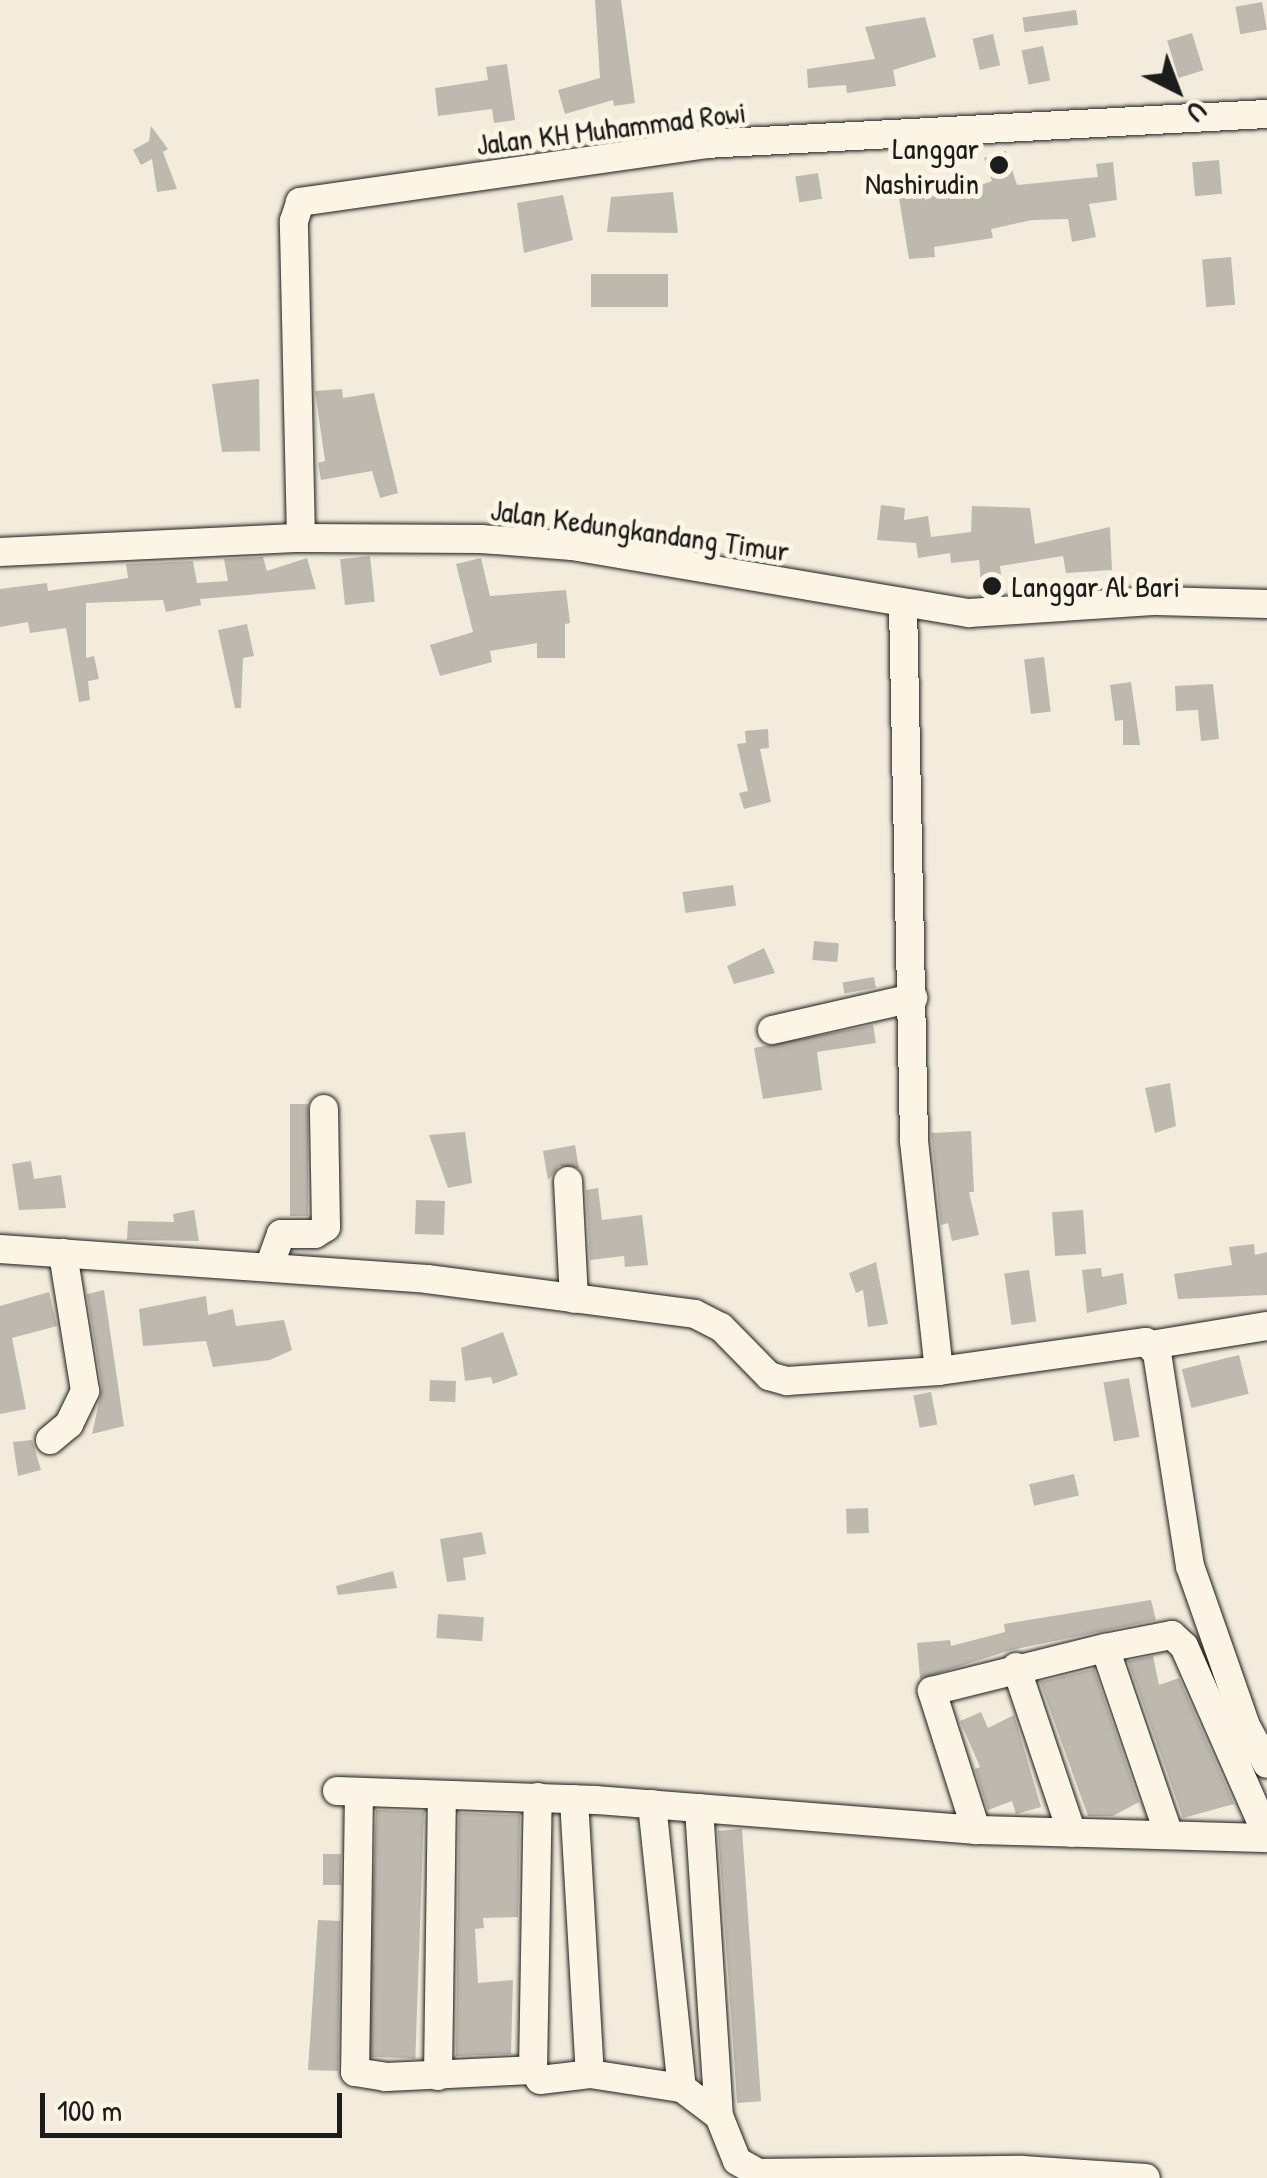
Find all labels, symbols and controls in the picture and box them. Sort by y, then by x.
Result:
north arrow [1127,40,1227,140]
text: U [1179,93,1216,132]
street label: Jalan KH Muhammad Rowi [474,94,748,162]
place label: Langgar Nashirudin [865,130,979,200]
marker: Langgar Nashirudin [988,154,1010,176]
street label: Jalan Kedungkandang Timur [488,491,792,569]
place label: Langgar Al Bari [1012,568,1180,604]
marker: Langgar Al Bari [981,575,1003,597]
scale bar [45,2073,348,2135]
text: 100 m [57,2090,122,2130]

